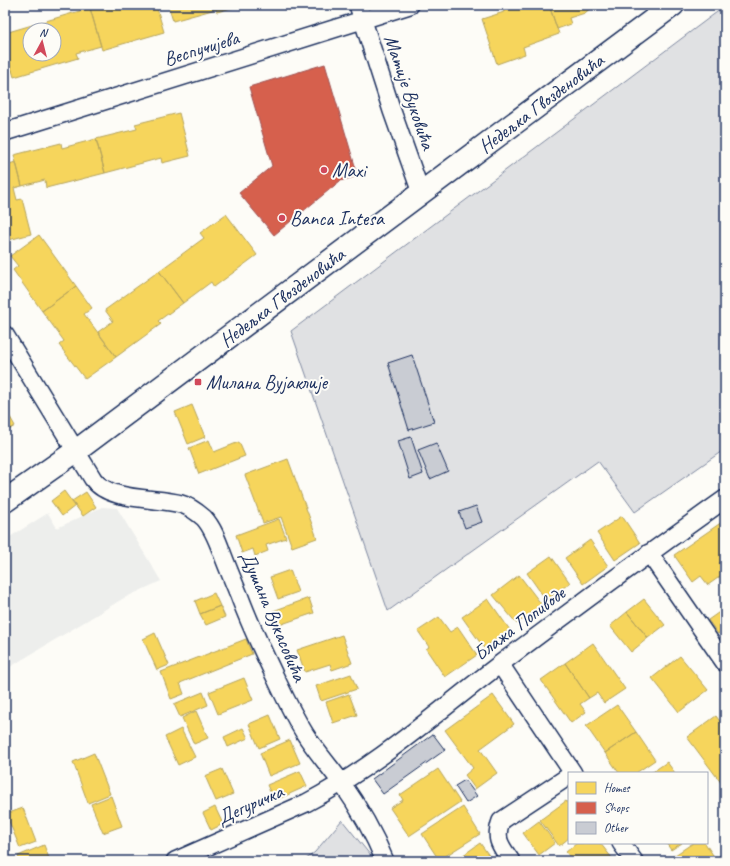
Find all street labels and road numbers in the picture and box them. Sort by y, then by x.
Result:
street label: Веспучијева [161,25,244,72]
street label: Матије Вуковића [378,32,441,154]
street label: Недељка Гвозденовића [474,47,610,159]
street label: Недељка Гвозденовића [215,241,351,353]
street label: Душана Вукасовића [235,547,313,686]
street label: Блажа Попиводе [468,580,571,666]
street label: Дегуричка [213,778,288,830]

